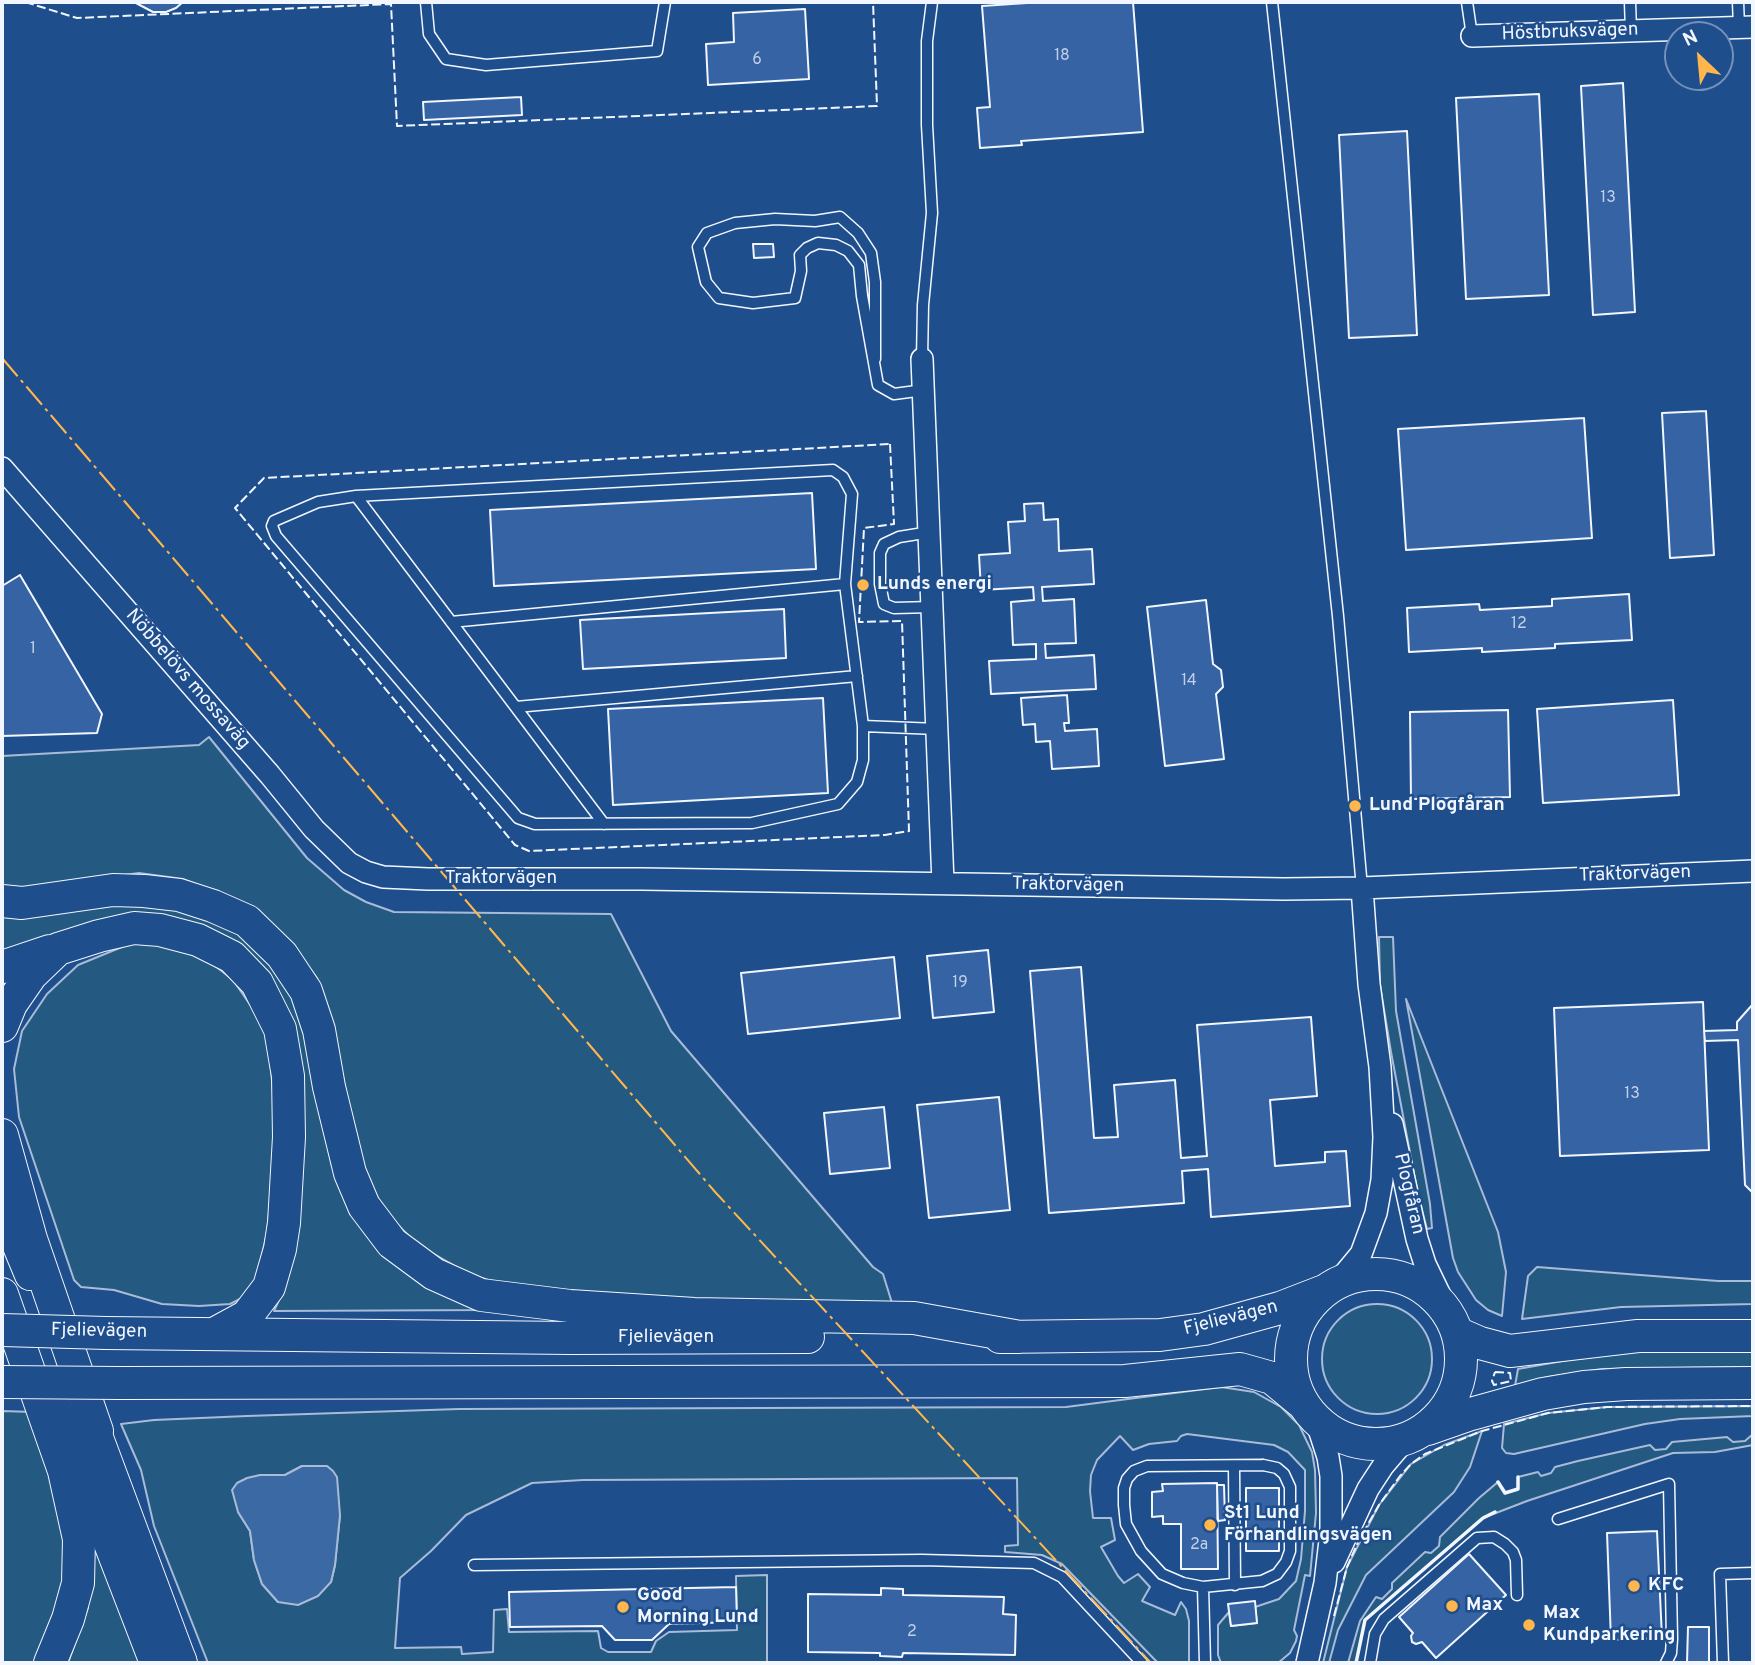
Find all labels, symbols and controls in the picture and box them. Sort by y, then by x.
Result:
street label: Höstbruksvägen [1501,19,1639,47]
north arrow [1664,21,1734,91]
text: N [1679,25,1702,53]
house number: 18 [1054,47,1070,67]
house number: 6 [752,51,762,71]
house number: 13 [1600,189,1616,209]
place label: Lunds energi [877,574,992,596]
marker: Lunds energi [855,577,871,593]
street label: Nöbbelövs mossaväg [120,605,254,755]
house number: 12 [1511,615,1527,635]
house number: 1 [30,640,36,660]
house number: 14 [1181,672,1197,692]
place label: Lund Plogfåran [1369,795,1505,817]
marker: Lund Plogfåran [1347,798,1363,814]
street label: Traktorvägen [1578,862,1692,888]
street label: Traktorvägen [445,868,557,890]
street label: Traktorvägen [1012,874,1124,898]
house number: 19 [952,974,968,994]
house number: 13 [1624,1085,1640,1105]
street label: Plogfåran [1388,1151,1428,1237]
street label: Fjelievägen [1181,1296,1281,1342]
street label: Fjelievägen [51,1320,147,1344]
street label: Fjelievägen [618,1327,714,1349]
place label: St1 Lund Förhandlingsvägen [1224,1503,1393,1547]
marker: St1 Lund Förhandlingsvägen [1202,1517,1218,1533]
house number: 2a [1190,1536,1208,1556]
place label: KFC [1648,1575,1684,1597]
marker: KFC [1626,1578,1642,1594]
place label: Good Morning Lund [637,1585,759,1629]
place label: Max [1466,1595,1503,1617]
marker: Max [1444,1598,1460,1614]
marker: Good Morning Lund [615,1599,631,1615]
place label: Max Kundparkering [1543,1603,1675,1647]
marker: Max Kundparkering [1521,1617,1537,1633]
house number: 2 [907,1623,917,1643]

